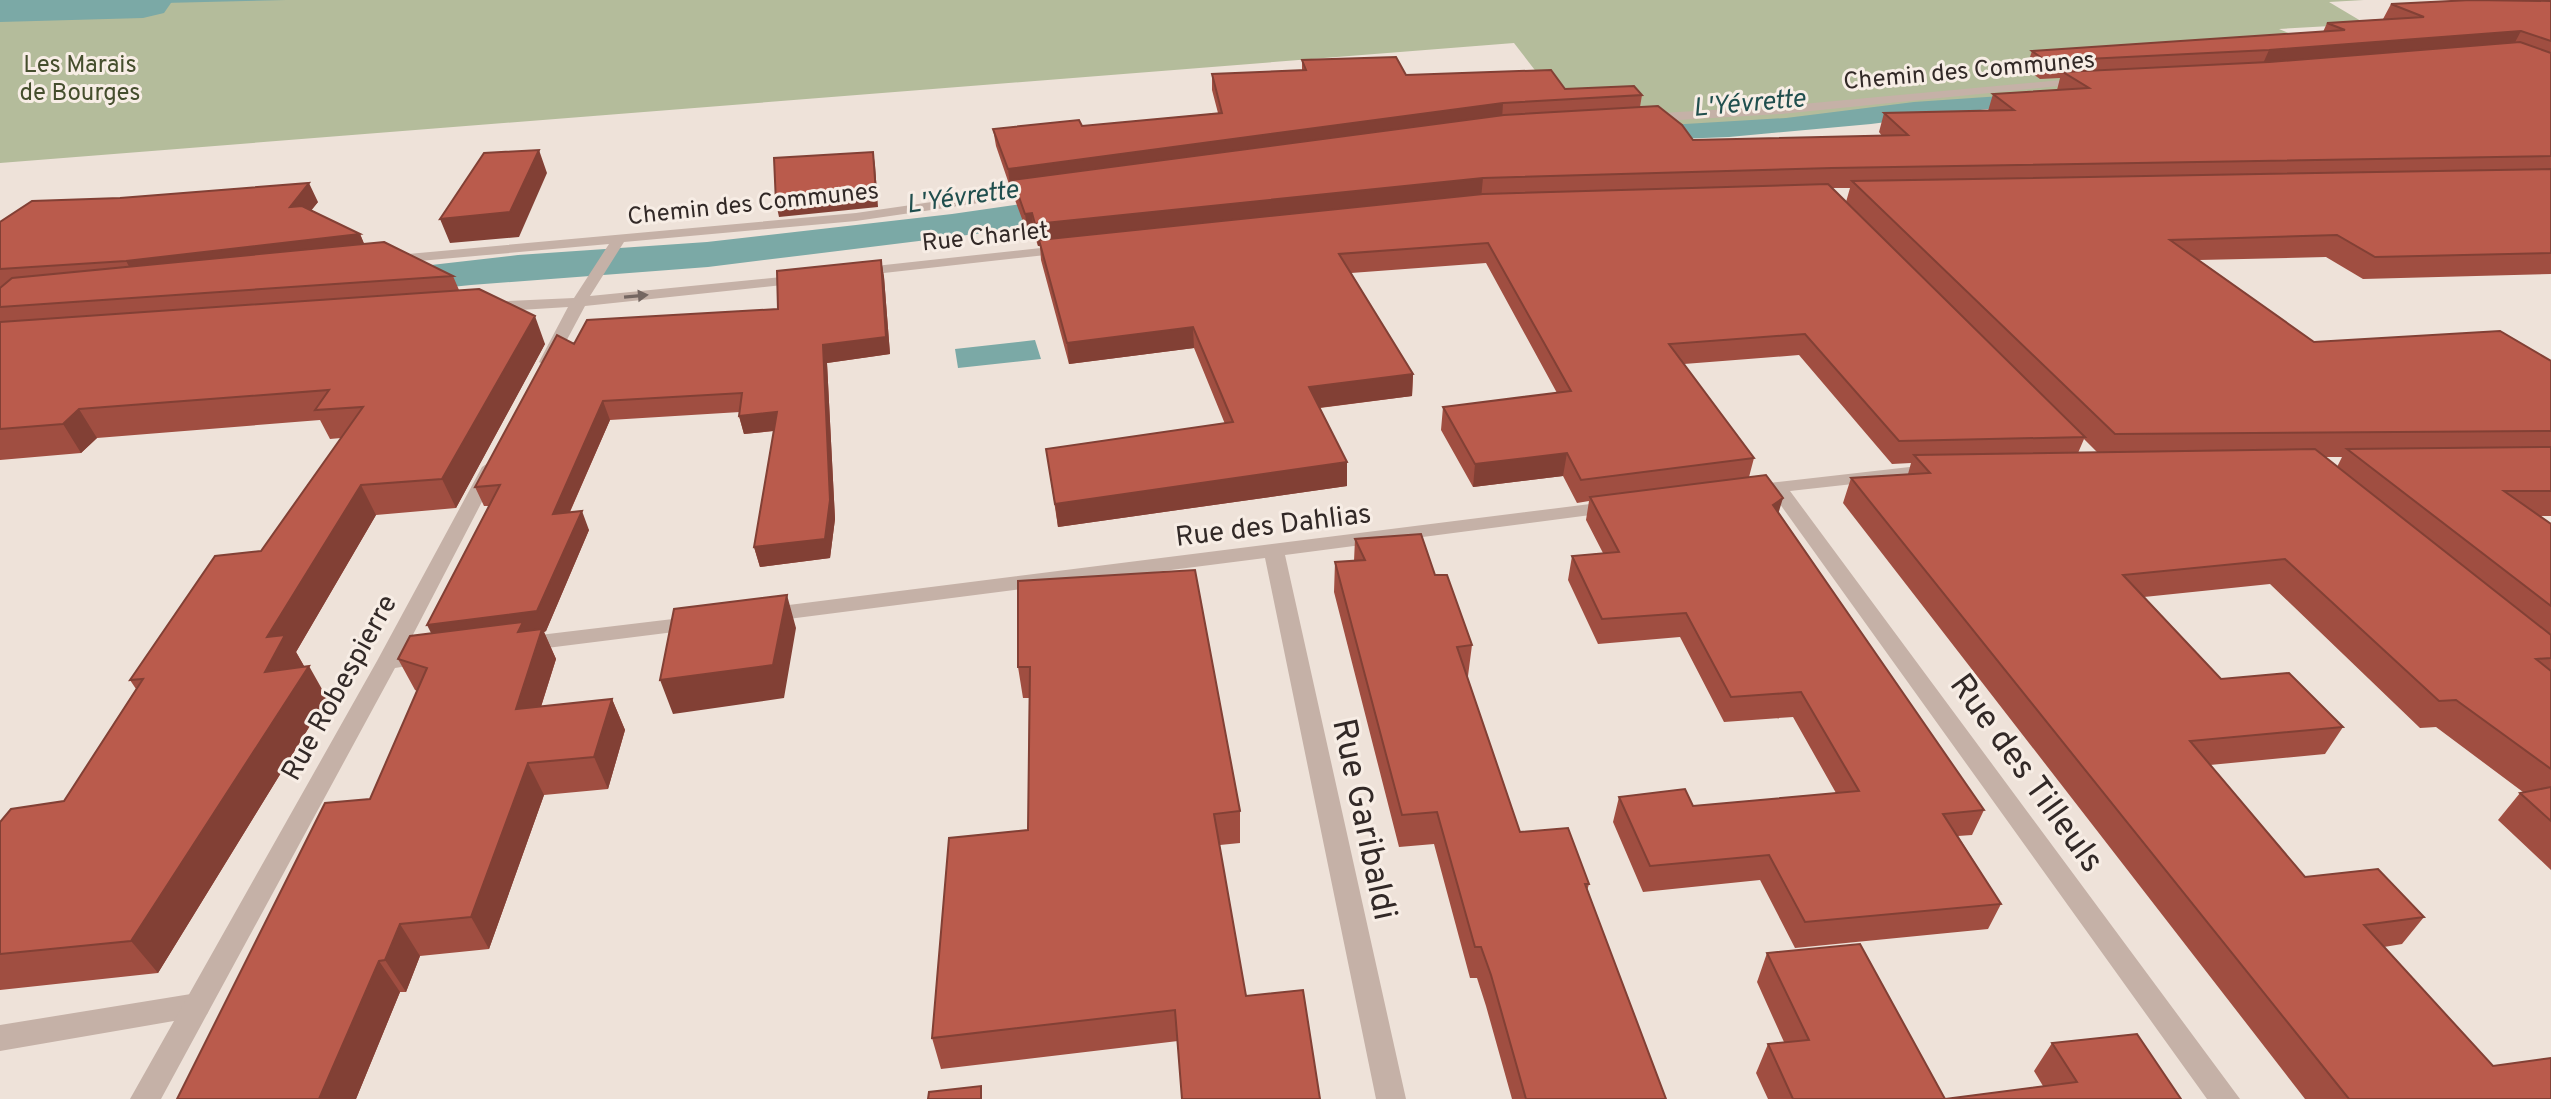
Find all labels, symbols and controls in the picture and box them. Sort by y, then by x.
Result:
street label: Chemin des Communes [1842,46,2096,98]
park label: Les Marais de Bourges [19,51,141,109]
water label: L'Yévrette [1692,83,1807,126]
water label: L'Yévrette [904,174,1021,223]
street label: Chemin des Communes [626,177,880,233]
street label: Rue Charlet [921,216,1050,260]
one-way arrow [624,290,649,303]
street label: Rue des Dahlias [1173,497,1373,557]
street label: Rue Robespierre [275,589,407,788]
street label: Rue des Tilleuls [1939,666,2112,882]
street label: Rue Garibaldi [1320,715,1405,924]

